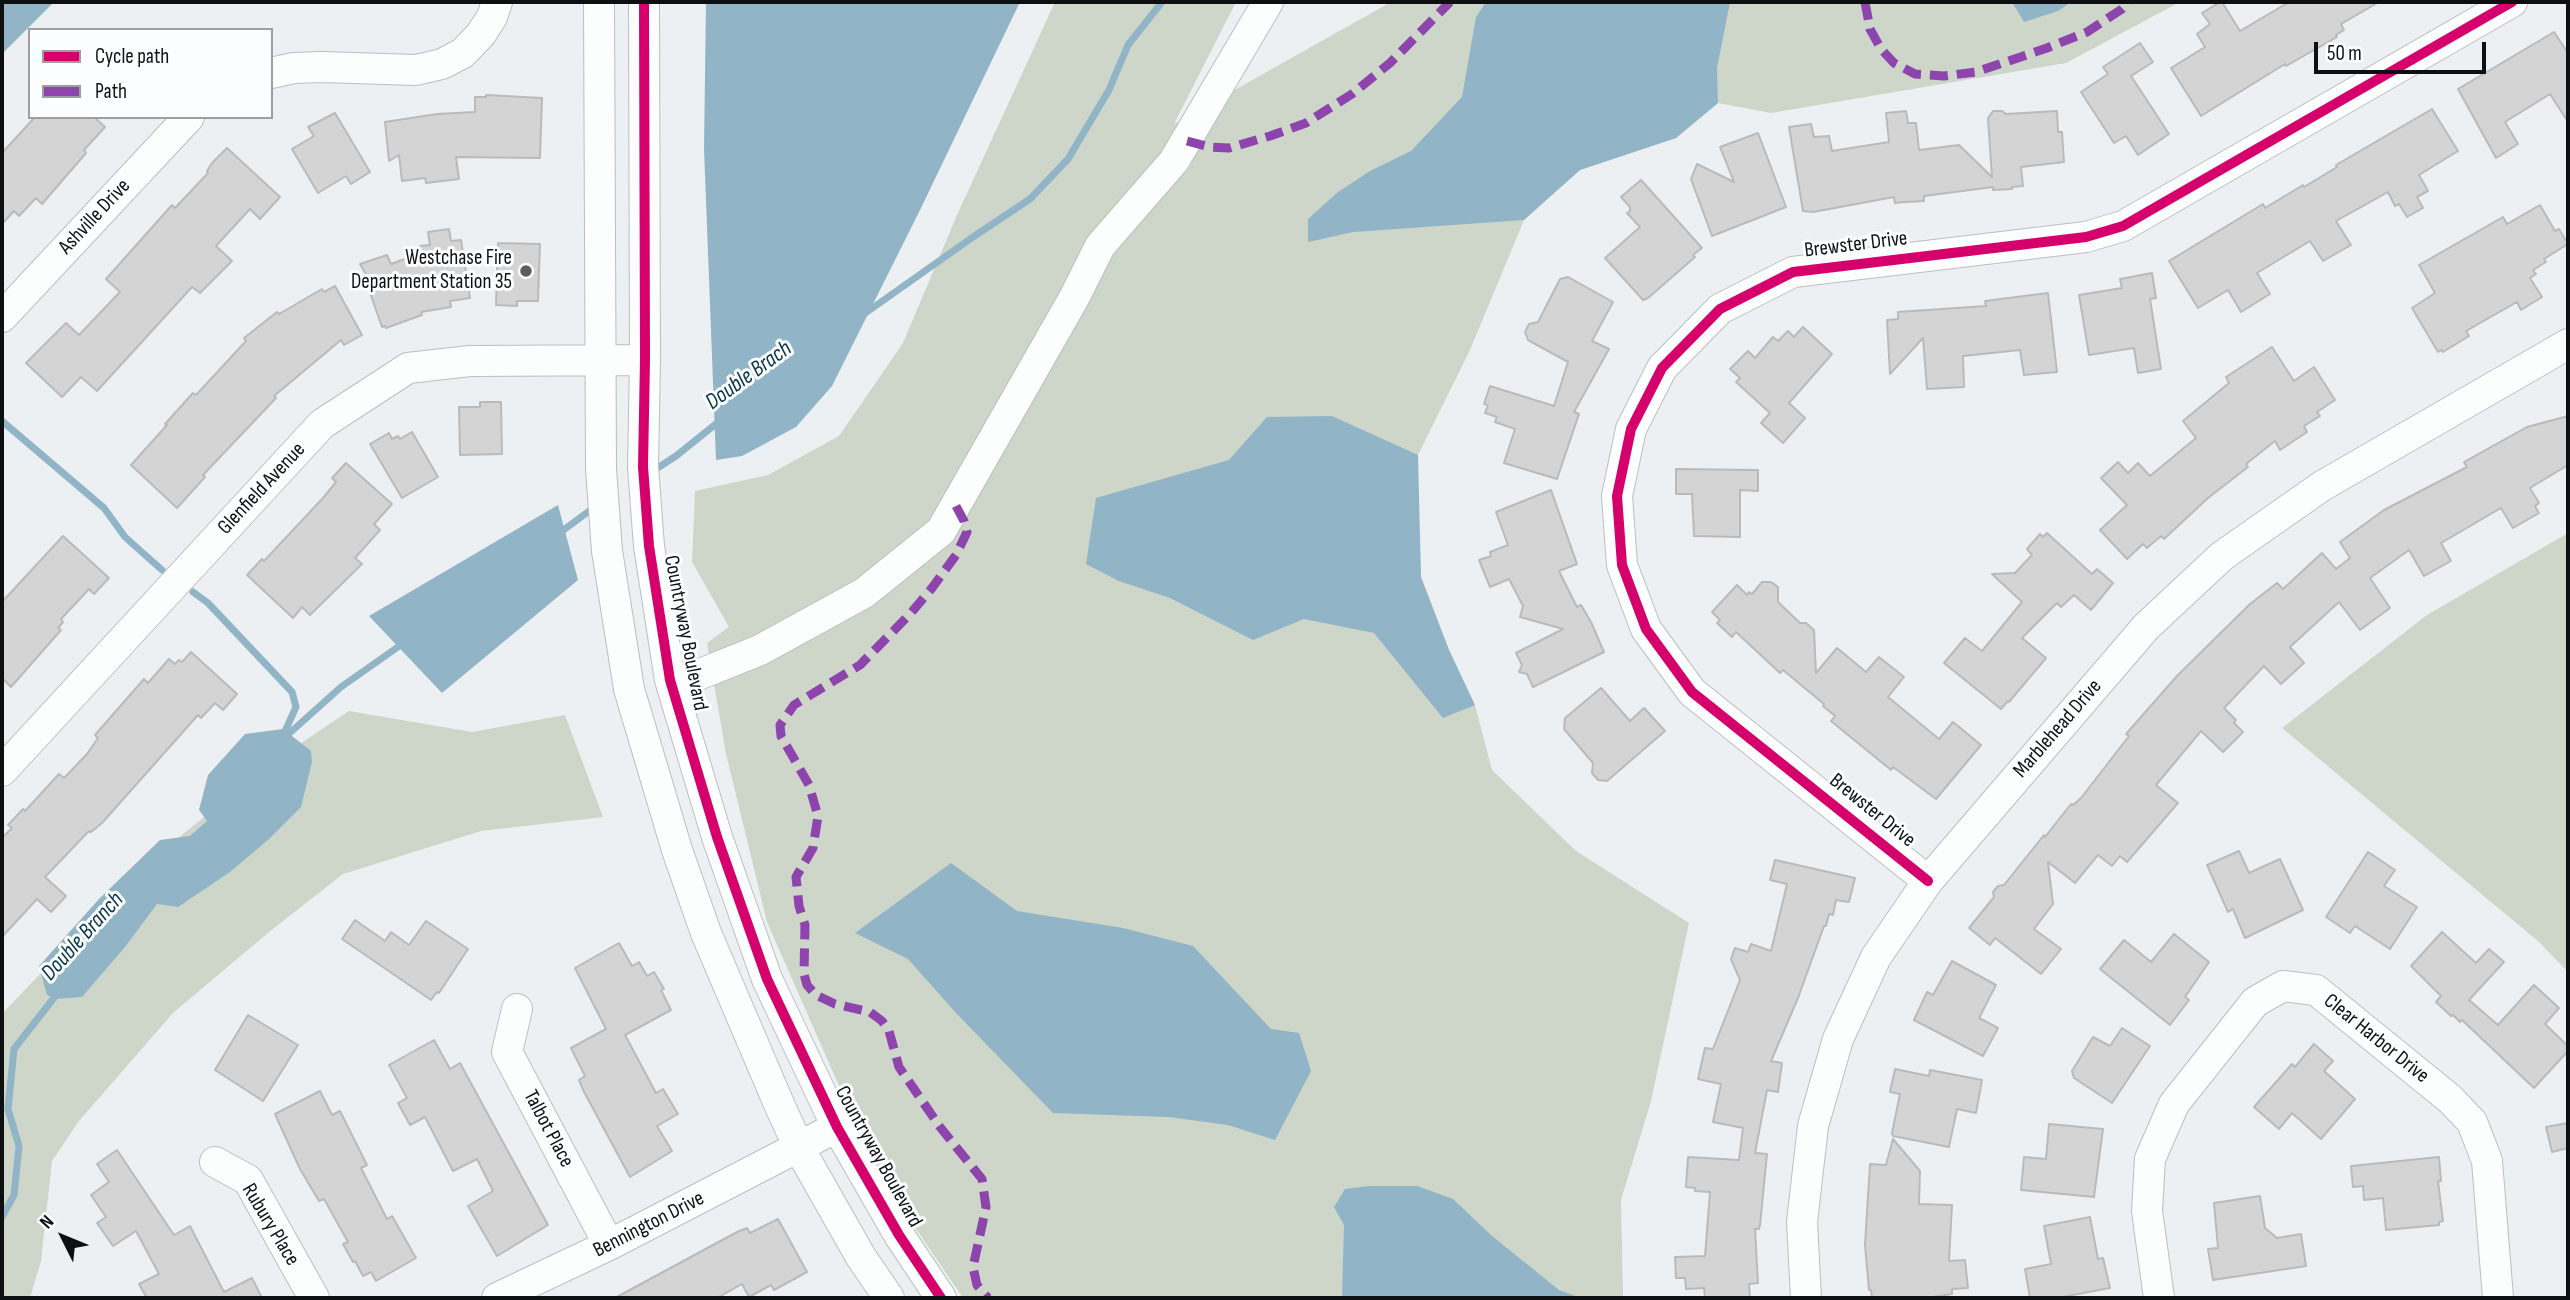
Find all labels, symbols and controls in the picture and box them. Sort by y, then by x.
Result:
legend [28,28,273,119]
scale bar [2318,28,2490,72]
text: 50 m [2327,41,2362,66]
text: Cycle path [95,44,169,69]
text: Path [95,79,127,104]
street label: Ashville Drive [54,174,136,260]
street label: Brewster Drive [1803,226,1909,264]
place label: Westchase Fire Department Station 35 [351,246,512,296]
marker: Westchase Fire Department Station 35 [518,263,534,279]
water label: Double Brach [700,335,798,417]
street label: Glenfield Avenue [213,438,311,540]
street label: Countryway Boulevard [658,553,712,713]
street label: Marblehead Drive [2008,675,2108,783]
street label: Brewster Drive [1824,769,1920,853]
water label: Double Branch [36,887,130,987]
street label: Clear Harbor Drive [2318,989,2434,1089]
street label: Countryway Boulevard [829,1082,927,1232]
street label: Talbot Place [517,1086,579,1172]
street label: Rubury Place [236,1179,304,1271]
street label: Bennington Drive [589,1186,709,1264]
north arrow [28,1202,98,1272]
text: N [35,1211,59,1234]

